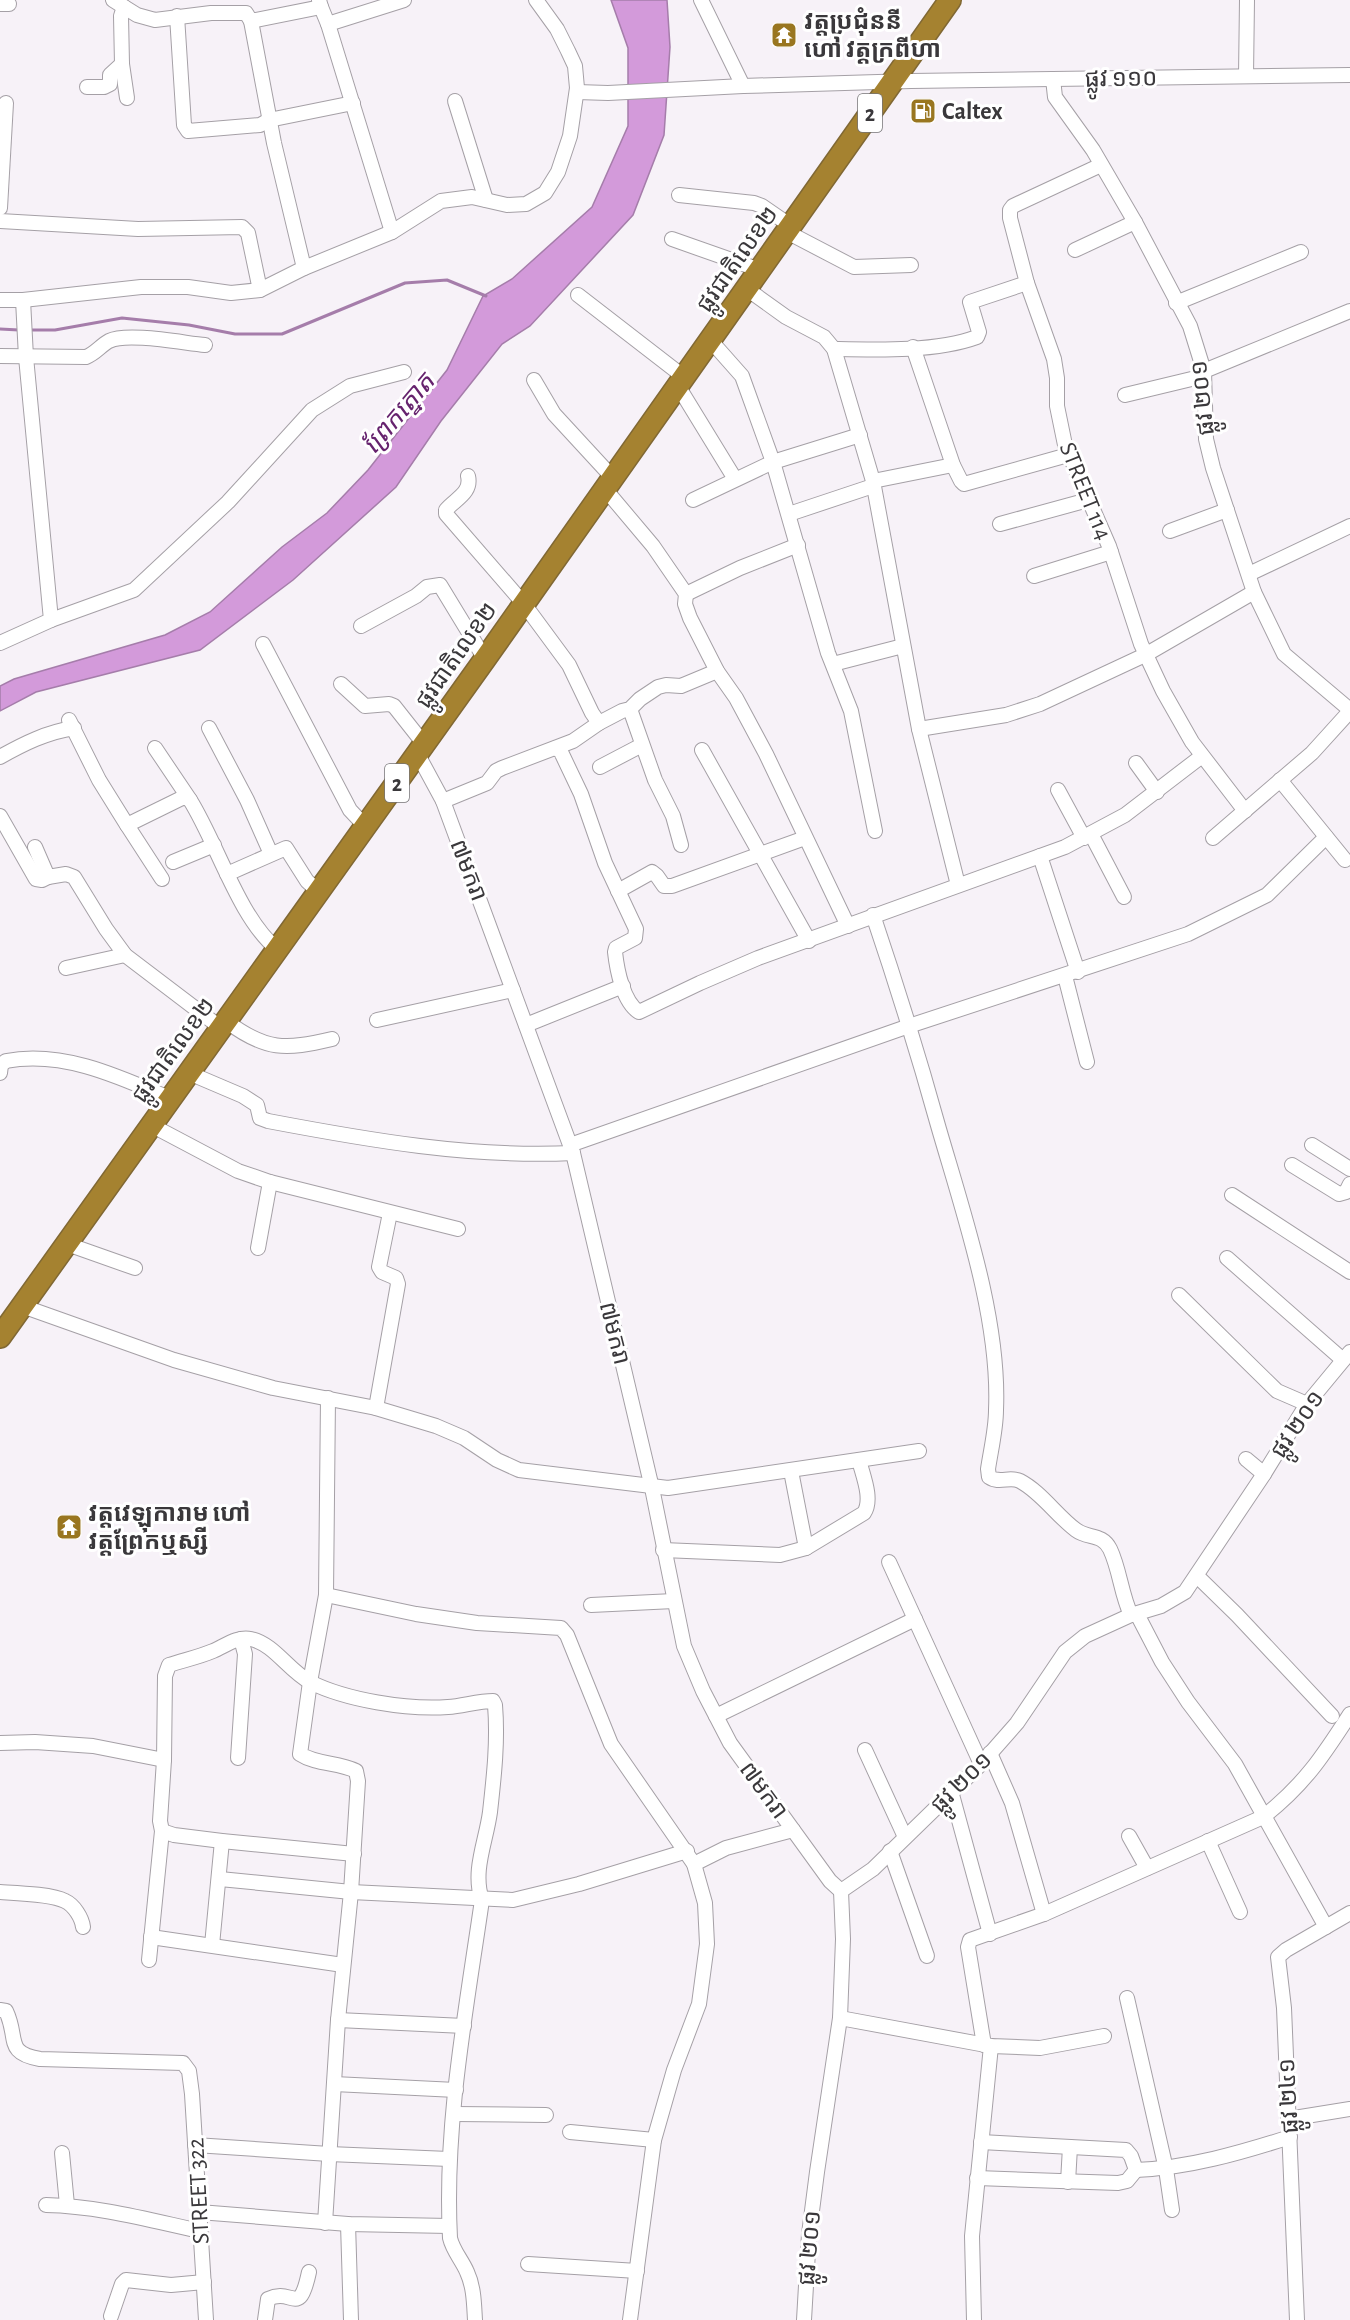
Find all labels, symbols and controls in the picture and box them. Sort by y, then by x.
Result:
place label: វត្តប្រជុំននី ហៅ វត្តក្រពីហា [804,7,941,64]
temple icon: វត្តប្រជុំននី ហៅ វត្តក្រពីហា [769,20,799,50]
street label: ផ្លូវ ១១០ [1084,66,1158,101]
road number: 2 [858,94,882,132]
fuel station icon: Caltex [908,96,938,126]
place label: Caltex [942,100,1003,124]
street label: ផ្លូវជាតិលេខ២ [692,202,790,322]
street label: ផ្លូវ ២០១ [1187,358,1228,437]
water label: ព្រែកត្នោត [356,366,443,460]
street label: STREET 114 [1055,439,1115,544]
street label: ផ្លូវជាតិលេខ២ [411,598,509,718]
road number: 2 [385,764,409,802]
street label: ៧មករា [445,836,491,905]
street label: ផ្លូវជាតិលេខ២ [127,993,227,1113]
street label: ៧មករា [595,1299,633,1367]
street label: ផ្លូវ ២០១ [1267,1387,1336,1468]
place label: វត្តវេឡុការាម ហៅ វត្តព្រែកឬស្សី [88,1500,251,1556]
temple icon: វត្តវេឡុការាម ហៅ វត្តព្រែកឬស្សី [54,1512,84,1542]
street label: ផ្លូវ ២០១ [927,1748,1003,1824]
street label: ៧មករា [735,1758,792,1824]
street label: ផ្លូវ ២៤១ [1275,2057,1312,2134]
street label: STREET 322 [184,2137,214,2245]
street label: ផ្លូវ ២០១ [795,2209,834,2288]

